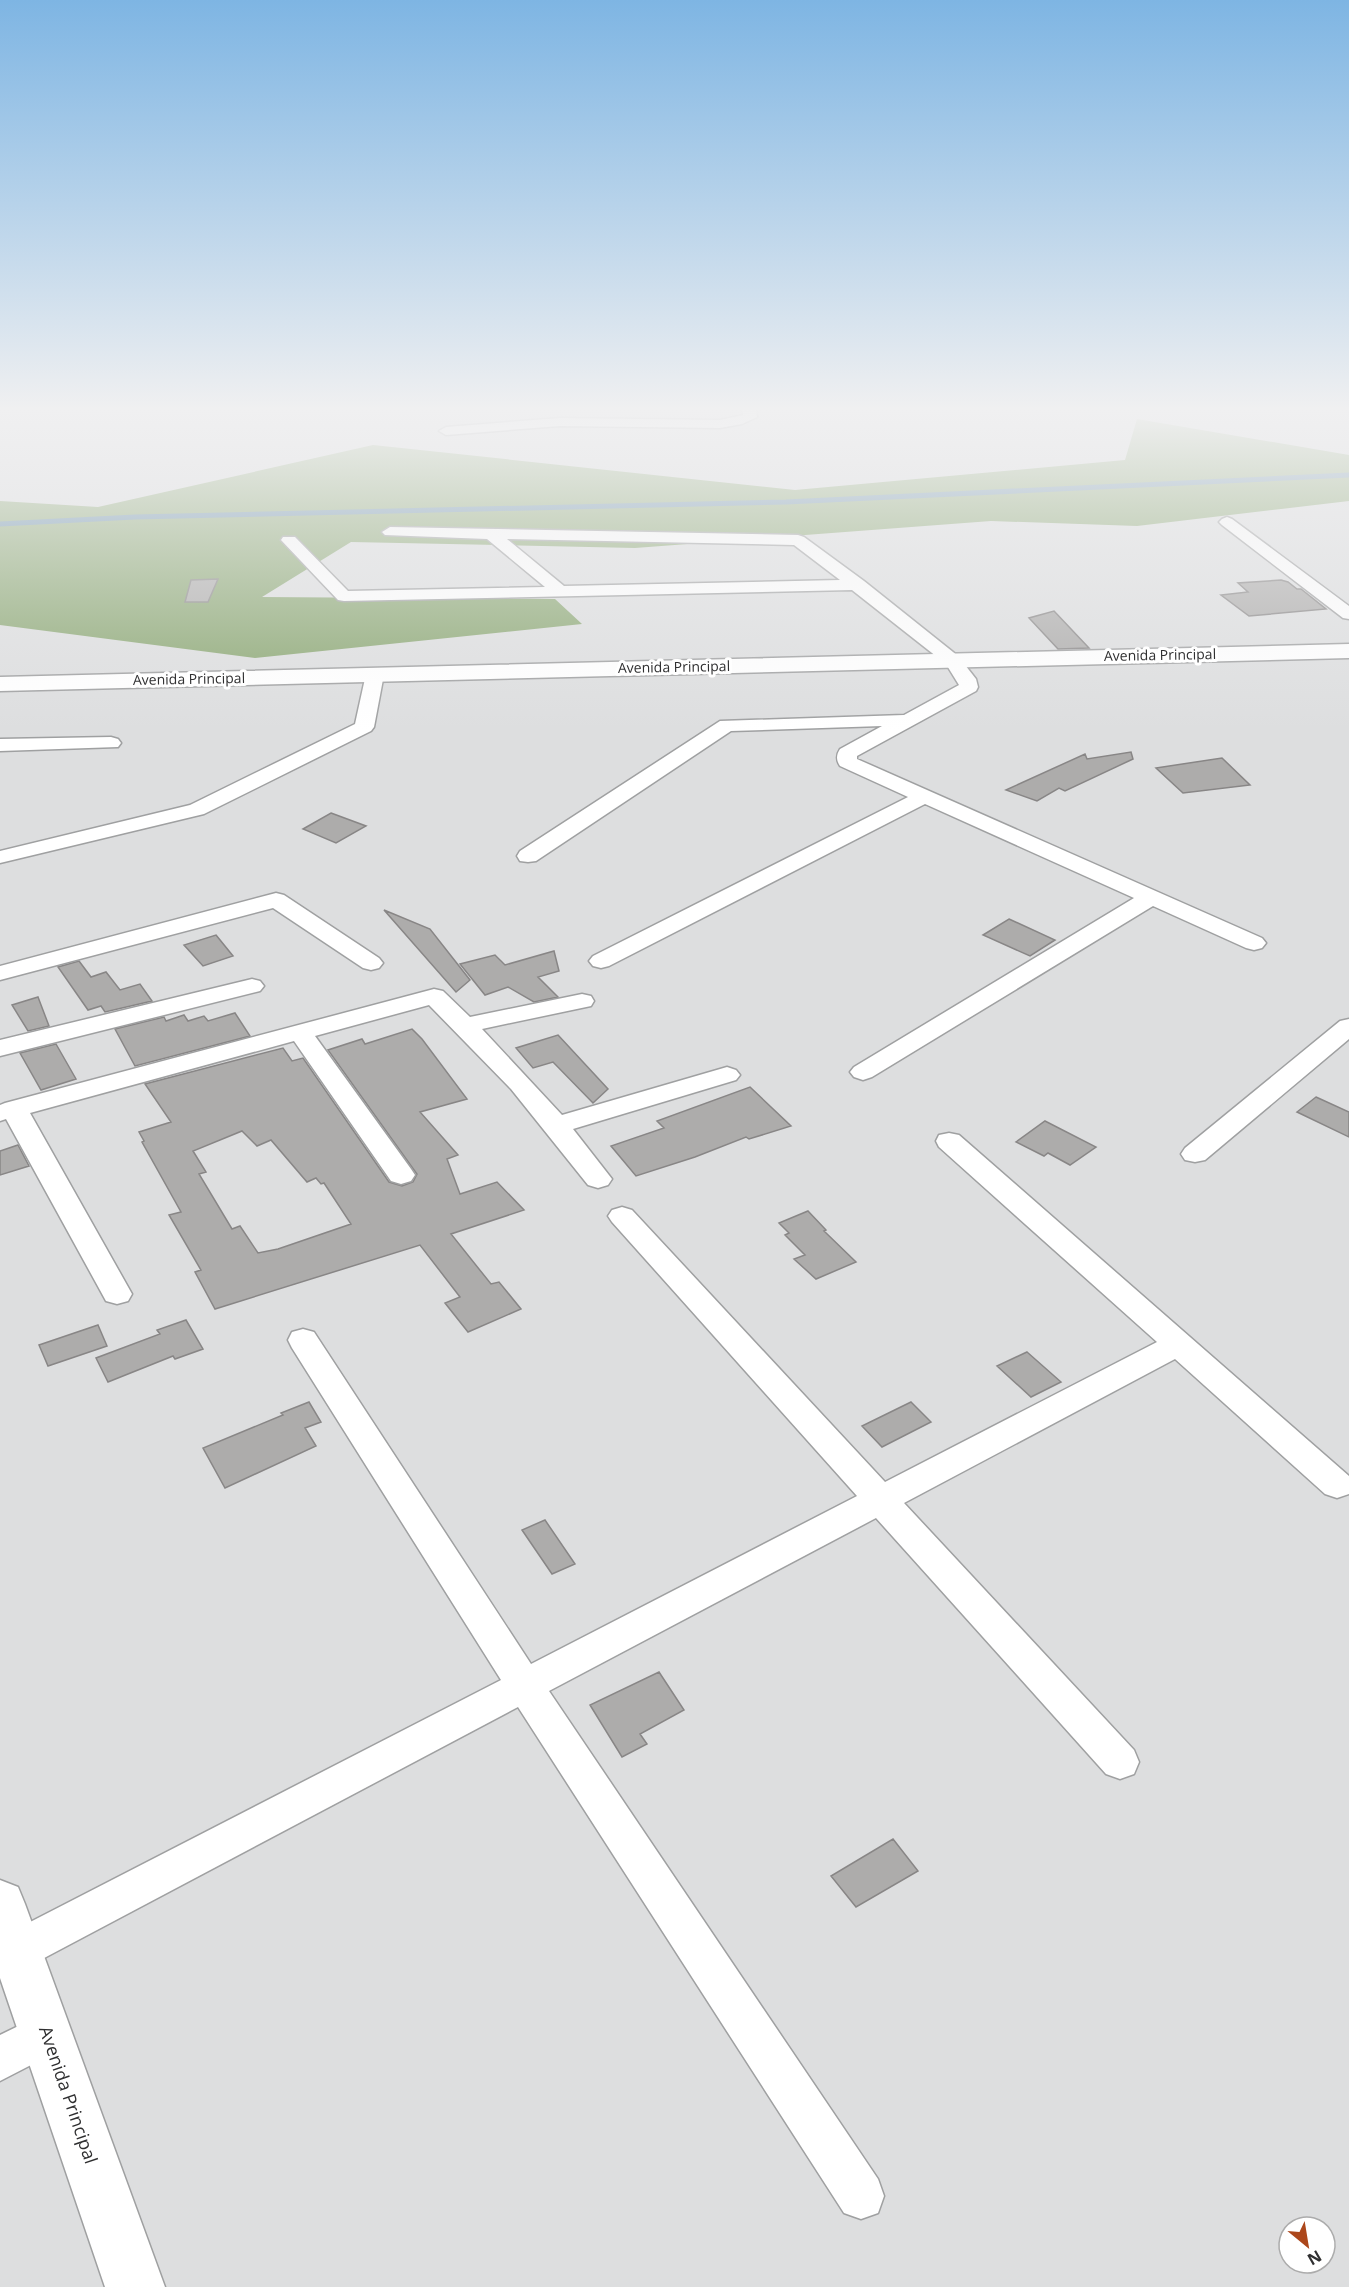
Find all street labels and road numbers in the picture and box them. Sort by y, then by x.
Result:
street label: Avenida Principal [1104,644,1216,665]
street label: Avenida Principal [618,656,730,677]
street label: Avenida Principal [133,668,245,689]
street label: Avenida Principal [34,2023,104,2167]

